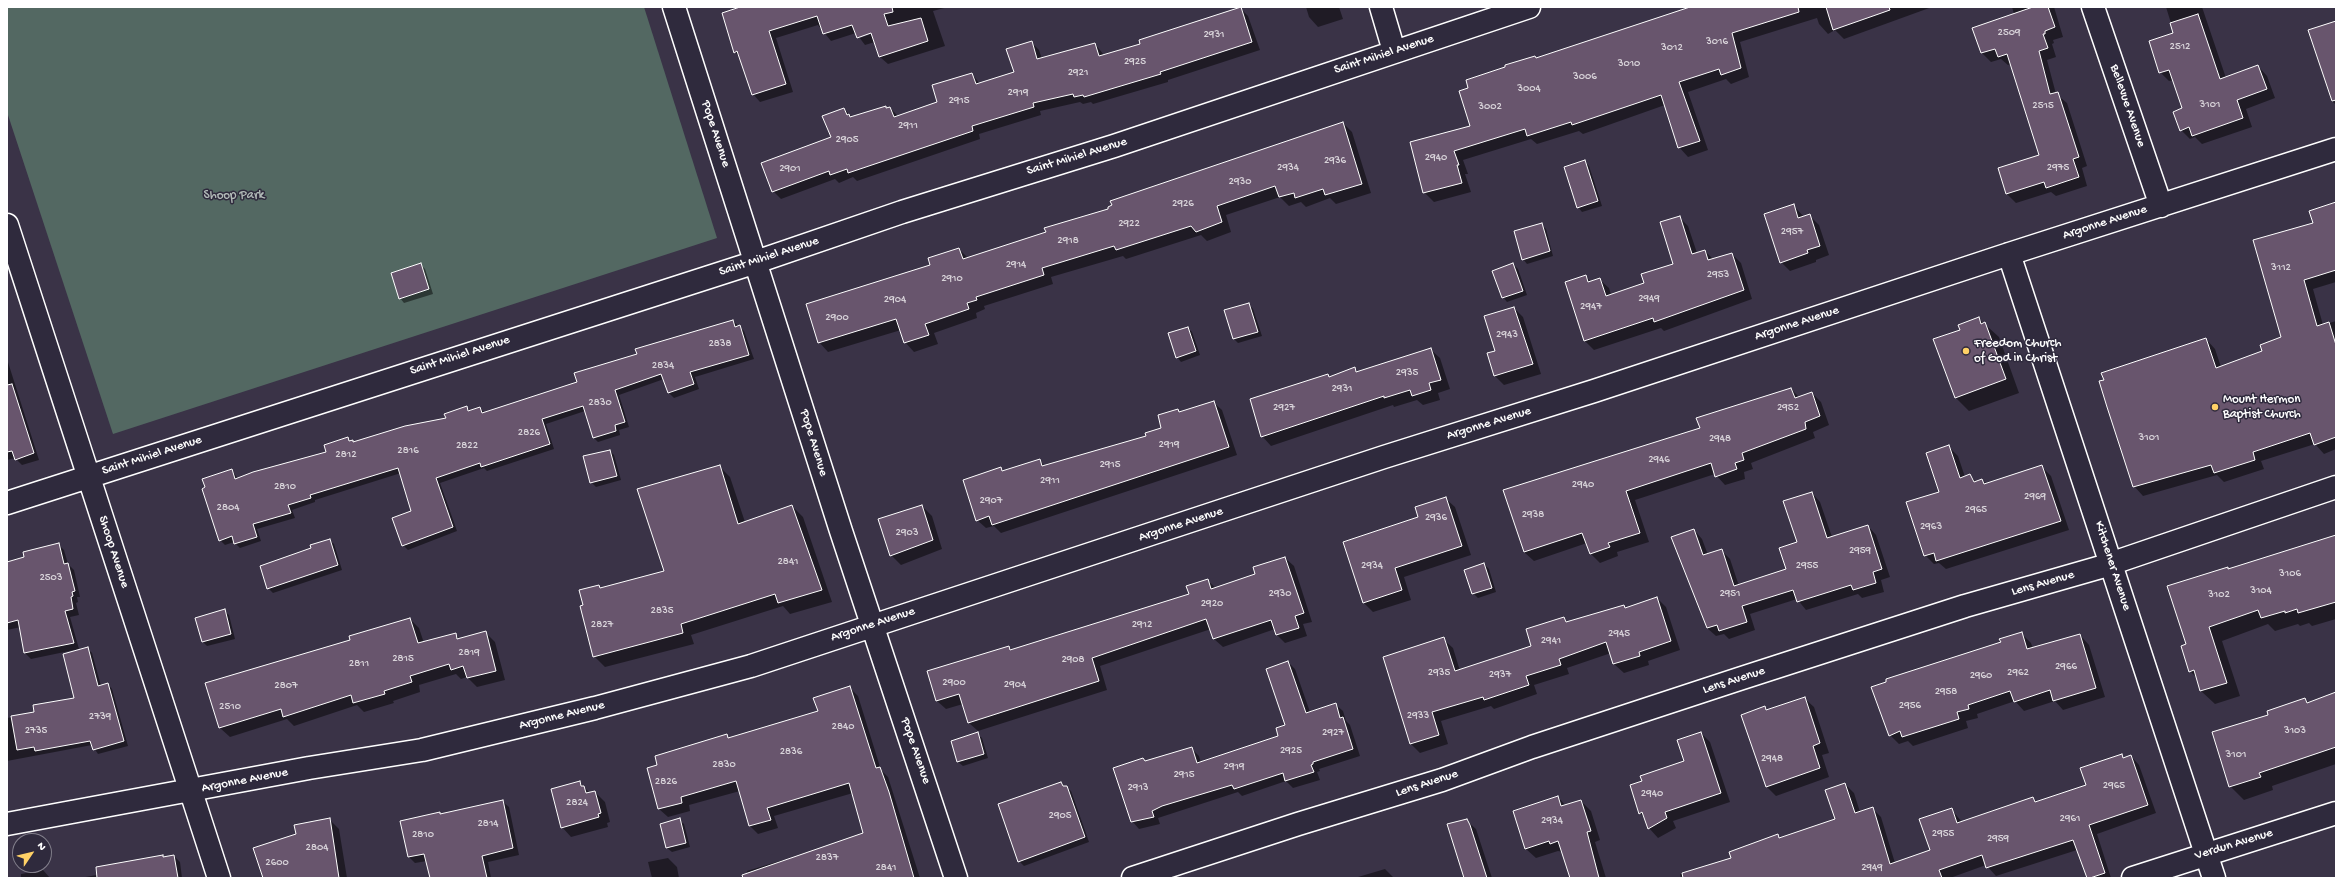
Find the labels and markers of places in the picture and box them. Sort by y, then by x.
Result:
place label: Freedom Church of God in Christ [1974,336,2061,367]
marker: Freedom Church of God in Christ [1961,346,1971,356]
place label: Mount Hermon Baptist Church [2223,392,2301,423]
marker: Mount Hermon Baptist Church [2210,402,2220,412]

